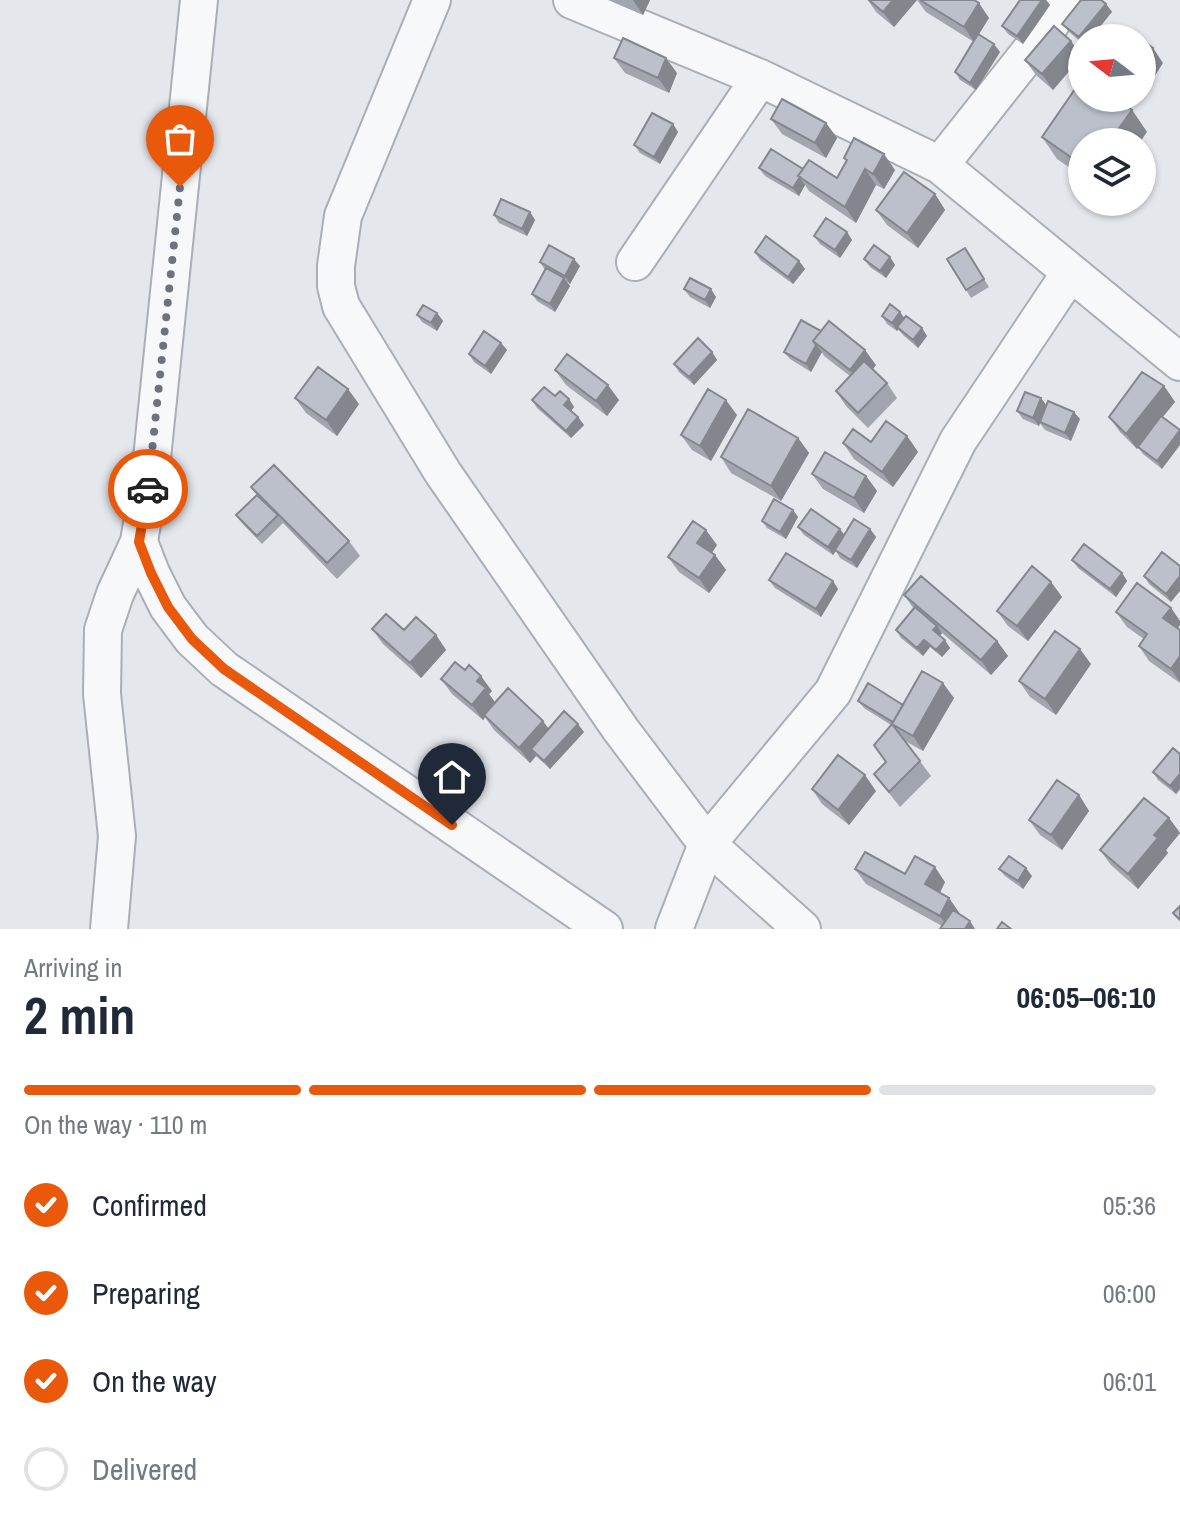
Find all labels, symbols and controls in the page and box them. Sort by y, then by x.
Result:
north arrow [1068,24,1156,112]
map controls [1068,24,1156,216]
pin [146,105,214,187]
icon: bag [158,117,202,161]
button: layers [1068,128,1156,216]
courier [108,449,188,529]
icon: car [126,467,170,511]
pin [418,743,486,825]
icon: home [430,755,474,799]
text: Arriving in [24,950,122,985]
text: 06:05–06:10 [1017,977,1156,1017]
text: 2 min [24,980,135,1050]
text: On the way · 110 m [24,1107,207,1142]
icon: check [24,1183,68,1227]
text: Confirmed [92,1185,207,1225]
text: 05:36 [1103,1188,1156,1223]
icon: check [24,1271,68,1315]
text: Preparing [92,1273,200,1313]
text: 06:00 [1103,1276,1156,1311]
icon: check [24,1359,68,1403]
text: On the way [92,1361,216,1401]
text: 06:01 [1103,1364,1156,1399]
text: Delivered [92,1449,197,1489]

